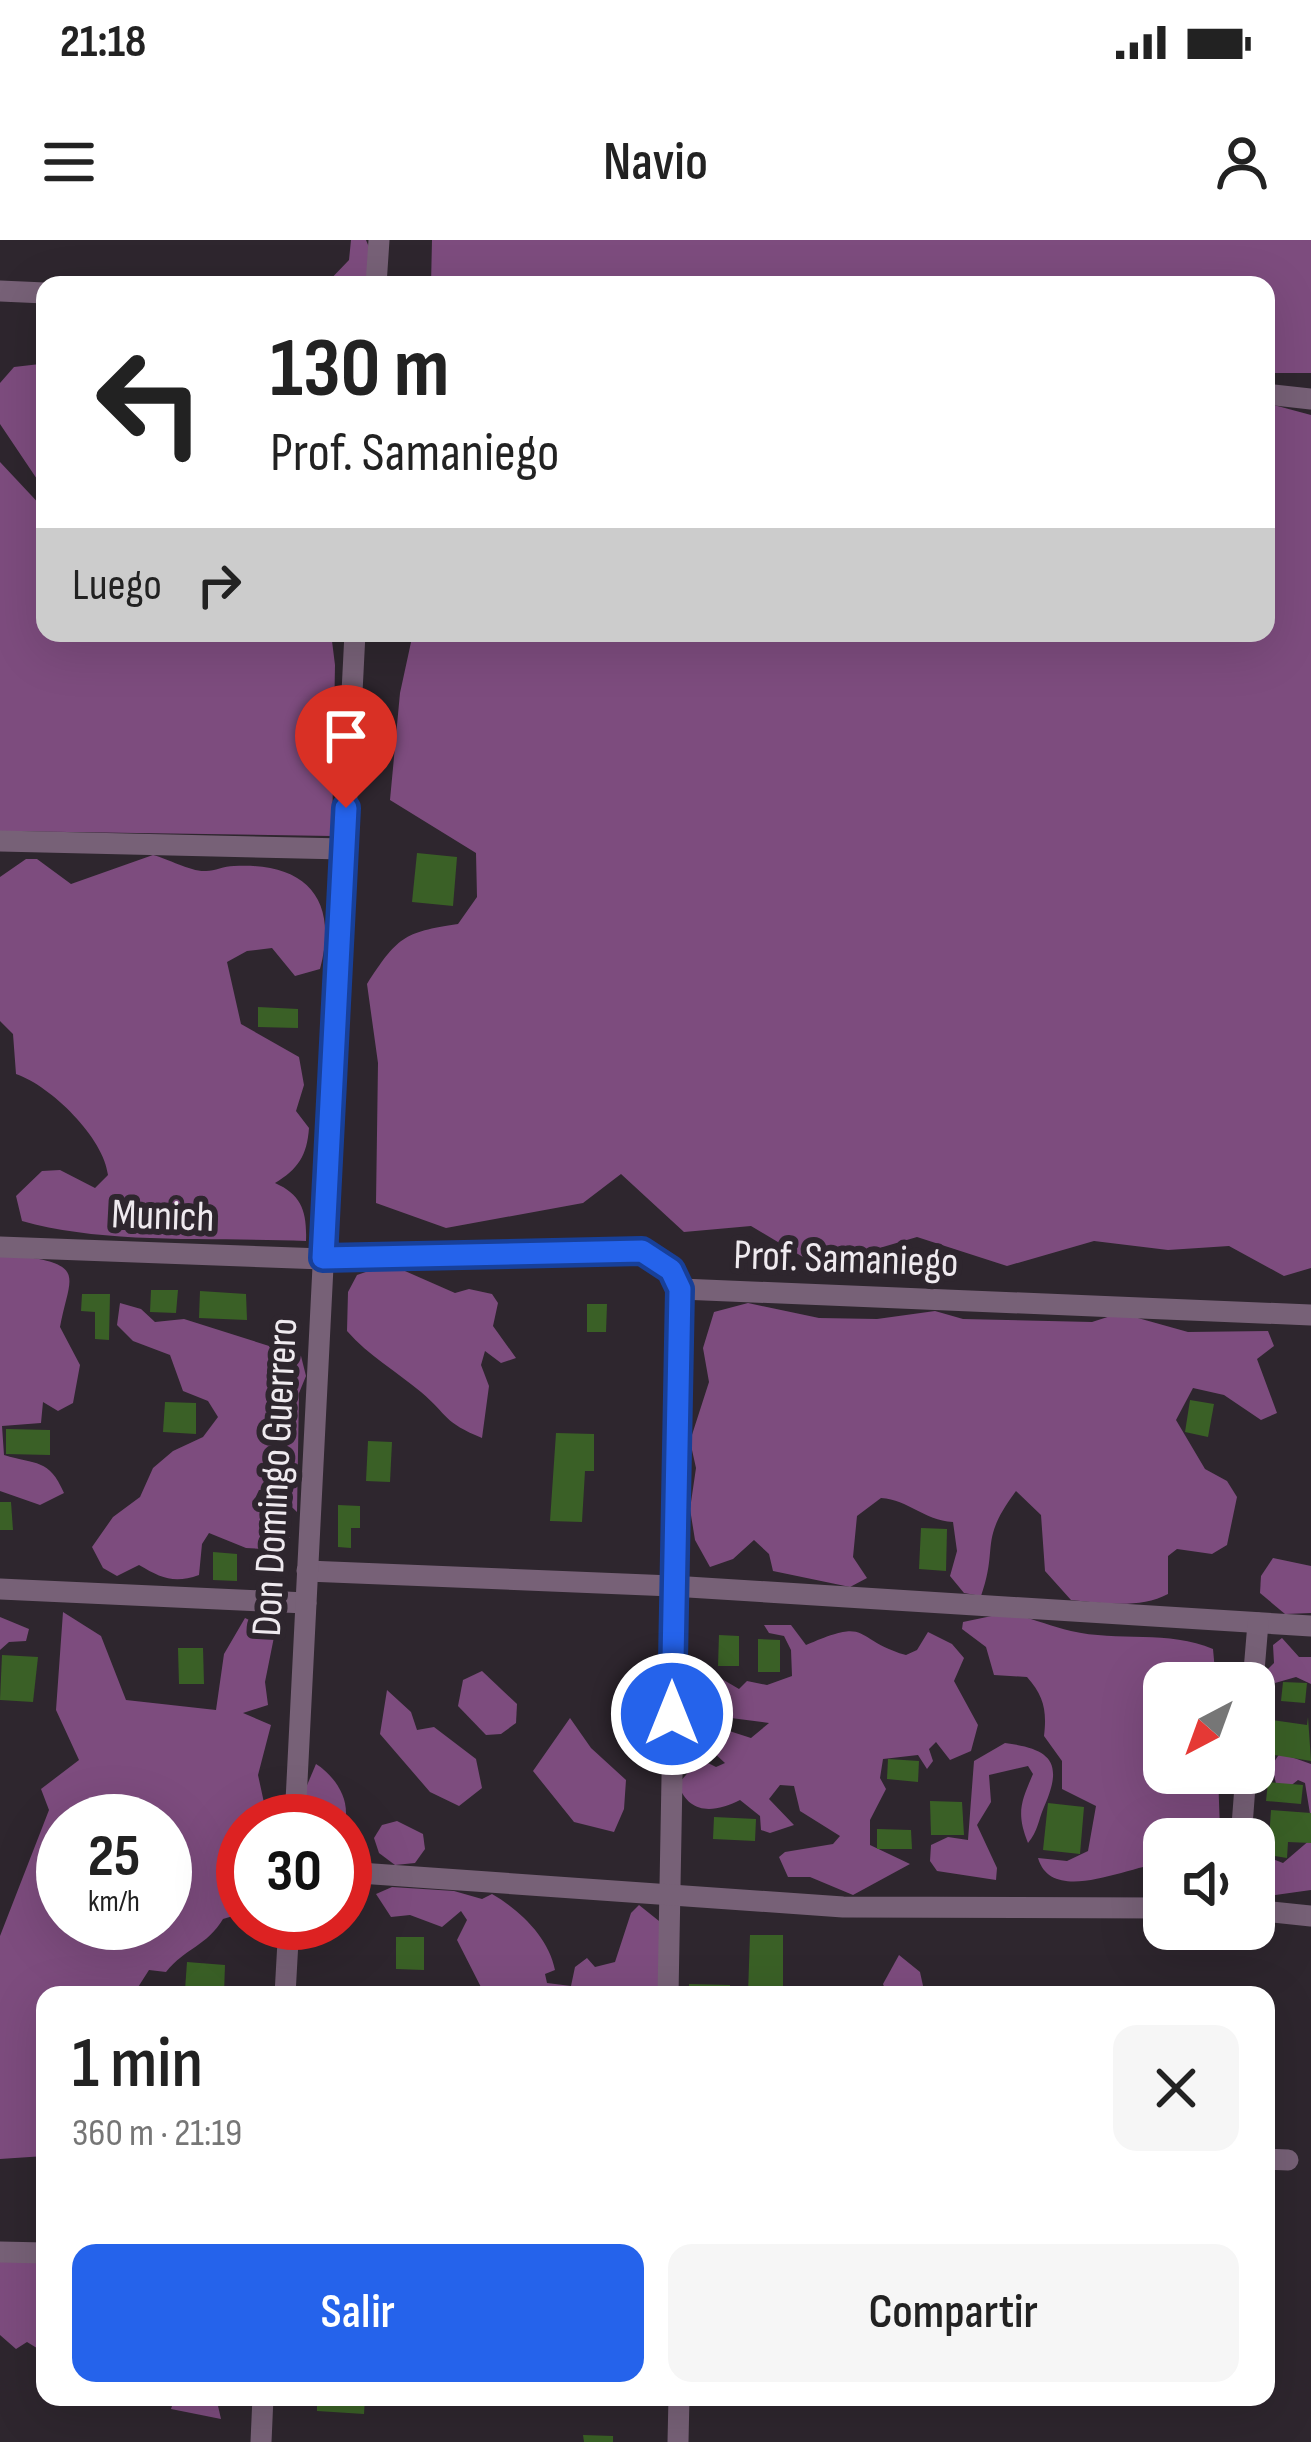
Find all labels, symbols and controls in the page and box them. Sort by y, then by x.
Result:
text: 21:18 [60,15,146,70]
icon: menu [36,129,102,195]
icon: person [1209,129,1275,195]
text: Navio [603,130,708,195]
text: 130 m [270,319,449,420]
icon: left [72,324,228,480]
text: Prof. Samaniego [270,421,559,486]
icon: right [186,552,252,618]
text: Luego [72,558,162,613]
pin [295,685,397,808]
icon: arrive [313,703,379,769]
street label: Munich [111,1189,215,1244]
street label: Prof. Samaniego [733,1230,959,1289]
street label: Don Domingo Guerrero [242,1317,309,1638]
position arrow [609,1651,735,1777]
north arrow [1143,1662,1275,1794]
map controls [1143,1662,1275,1950]
speed limit sign: 30 [216,1794,372,1950]
button: sound [1143,1818,1275,1950]
text: 25 [88,1821,140,1893]
text: km/h [88,1884,140,1920]
text: 1 min [72,2021,203,2108]
button: close [1113,2025,1239,2151]
text: 360 m · 21:19 [72,2110,242,2157]
button: Salir [72,2244,644,2382]
button: Compartir [668,2244,1239,2382]

